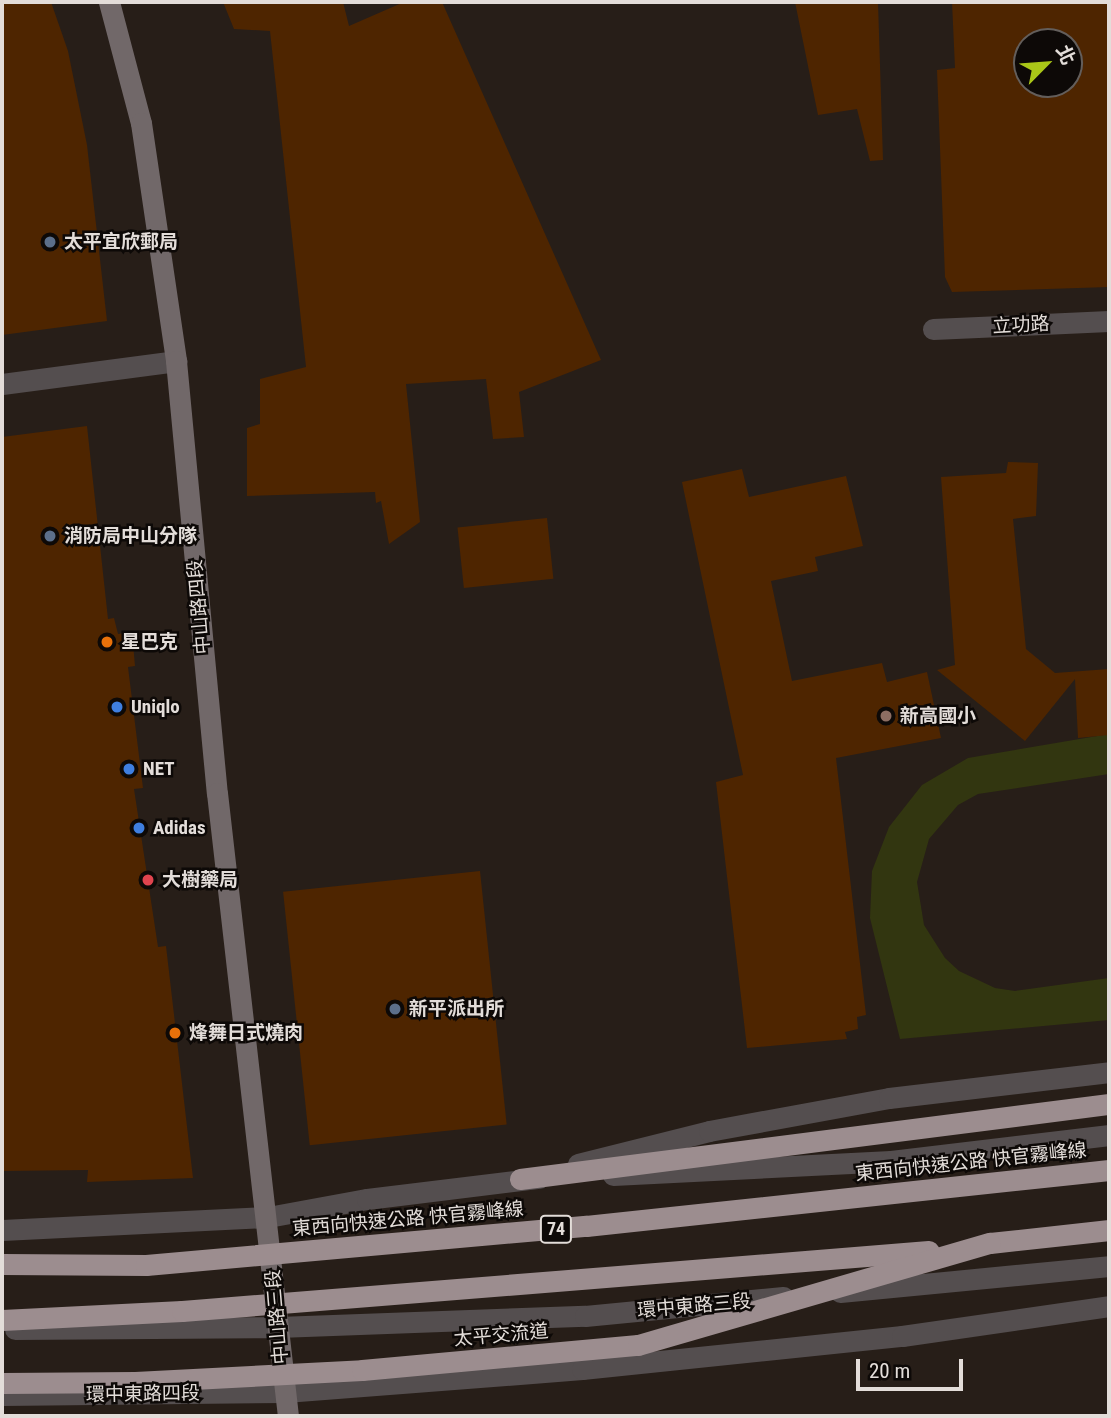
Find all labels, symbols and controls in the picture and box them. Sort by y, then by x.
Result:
north arrow [1013,28,1083,98]
text: 北 [1051,41,1080,68]
place label: 太平宜欣郵局 [64,231,178,253]
marker: 太平宜欣郵局 [42,234,58,250]
street label: 立功路 [992,312,1050,338]
place label: 消防局中山分隊 [64,525,197,547]
marker: 消防局中山分隊 [42,528,58,544]
street label: 中山路四段 [184,559,214,655]
place label: 星巴克 [121,631,178,653]
marker: 星巴克 [99,634,115,650]
place label: Uniqlo [131,696,180,718]
marker: Uniqlo [109,699,125,715]
place label: 新高國小 [900,705,976,727]
marker: 新高國小 [878,708,894,724]
place label: NET [143,758,174,780]
marker: NET [121,761,137,777]
place label: Adidas [153,817,206,839]
marker: Adidas [131,820,147,836]
place label: 大樹藥局 [162,869,238,891]
marker: 大樹藥局 [140,872,156,888]
place label: 新平派出所 [409,998,504,1020]
marker: 新平派出所 [387,1001,403,1017]
place label: 烽舞日式燒肉 [189,1022,303,1044]
marker: 烽舞日式燒肉 [167,1025,183,1041]
street label: 東西向快速公路 快官霧峰線 [854,1139,1088,1185]
street label: 東西向快速公路 快官霧峰線 [291,1198,525,1240]
road number: 74 [538,1214,574,1244]
street label: 中山路三段 [262,1269,292,1365]
street label: 環中東路三段 [636,1290,752,1322]
street label: 太平交流道 [453,1320,549,1350]
scale bar [859,1344,966,1388]
text: 20 m [869,1359,910,1383]
street label: 環中東路四段 [86,1382,200,1406]

